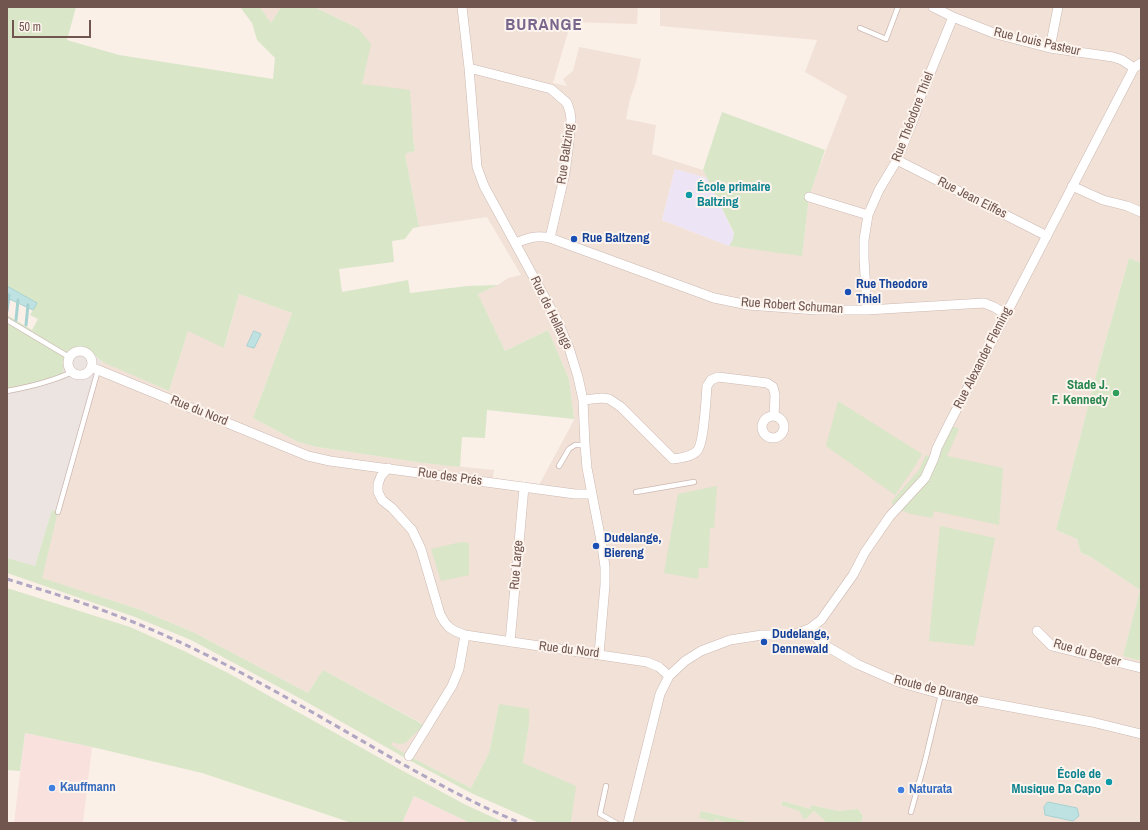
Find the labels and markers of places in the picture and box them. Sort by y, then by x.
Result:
place label: École primaire Baltzing [697,180,770,211]
marker: École primaire Baltzing [684,190,694,200]
place label: Rue Baltzeng [582,231,650,247]
marker: Rue Baltzeng [569,234,579,244]
place label: Rue Theodore Thiel [856,277,928,308]
marker: Rue Theodore Thiel [843,287,853,297]
place label: Stade J. F. Kennedy [1052,378,1108,409]
marker: Stade J. F. Kennedy [1111,388,1121,398]
place label: Dudelange, Biereng [604,531,661,562]
marker: Dudelange, Biereng [591,541,601,551]
place label: Dudelange, Dennewald [772,627,829,658]
marker: Dudelange, Dennewald [759,637,769,647]
place label: École de Musique Da Capo [1012,767,1101,798]
marker: École de Musique Da Capo [1104,777,1114,787]
place label: Kauffmann [60,780,116,796]
place label: Naturata [909,782,952,798]
marker: Kauffmann [47,783,57,793]
marker: Naturata [896,785,906,795]

